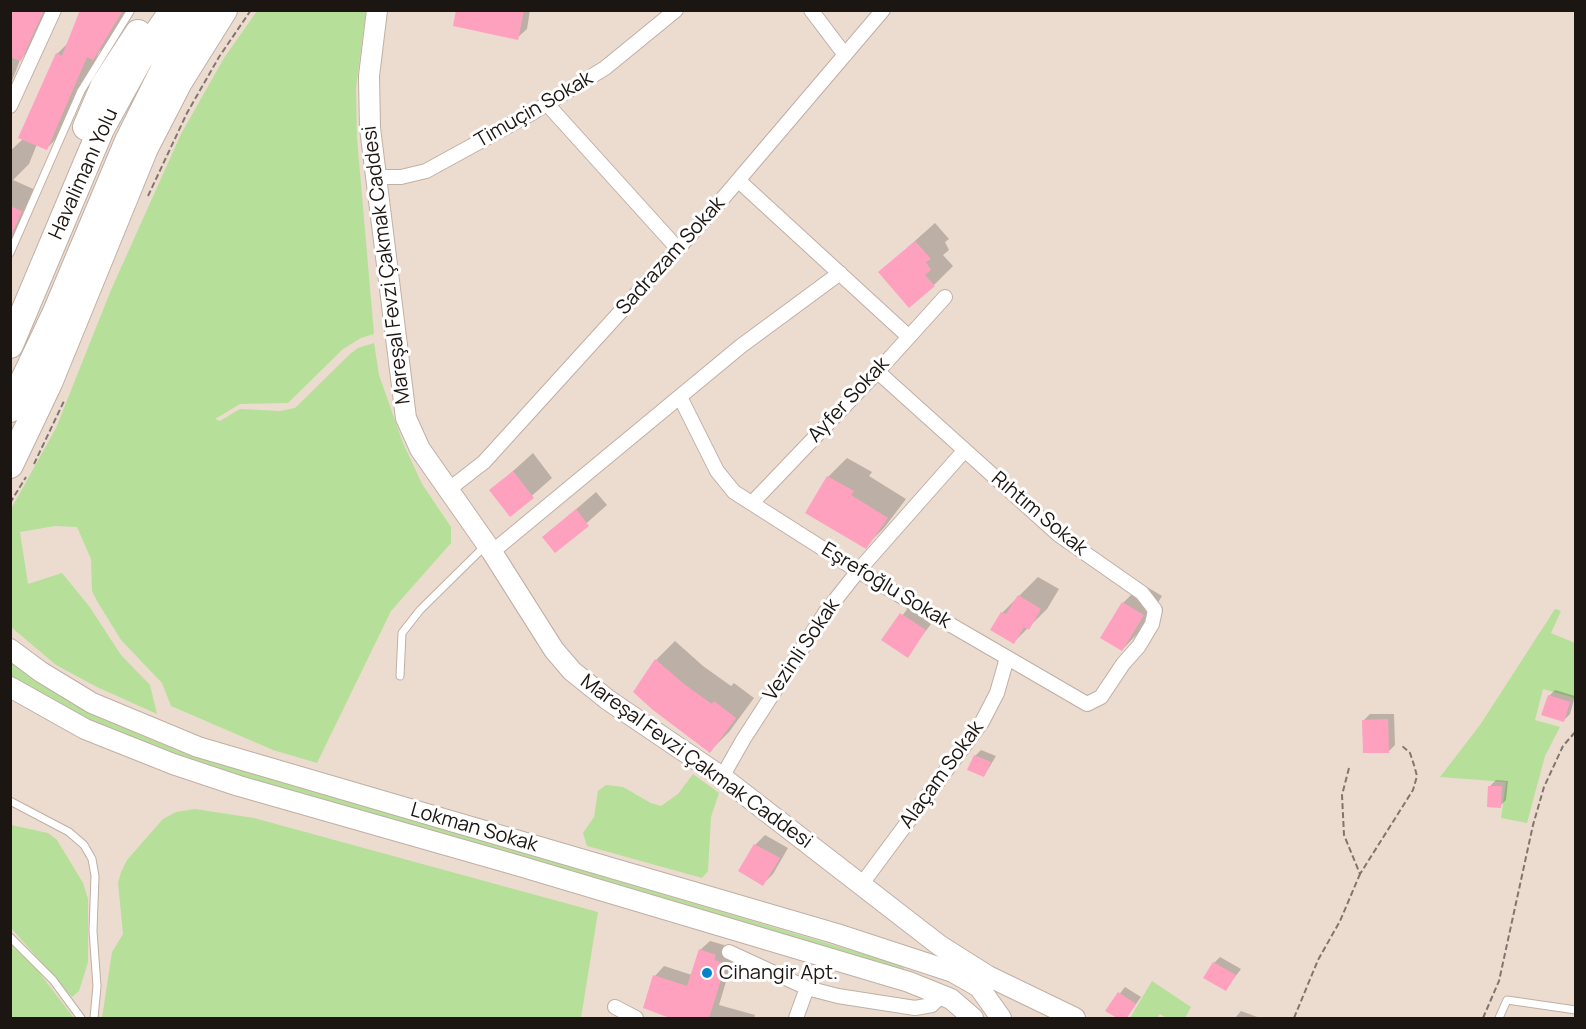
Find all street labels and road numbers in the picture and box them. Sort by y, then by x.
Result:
street label: Timuçin Sokak [471,67,597,153]
street label: Havalimanı Yolu [44,105,124,243]
street label: Mareşal Fevzi Çakmak Caddesi [358,124,416,406]
street label: Sadrazam Sokak [612,192,730,320]
street label: Ayfer Sokak [803,352,895,448]
street label: Rıhtım Sokak [986,467,1092,561]
street label: Eşrefoğlu Sokak [817,538,955,634]
street label: Vezinli Sokak [759,594,845,706]
street label: Mareşal Fevzi Çakmak Caddesi [575,670,817,854]
street label: Alaçam Sokak [895,717,989,833]
street label: Lokman Sokak [408,798,540,858]

